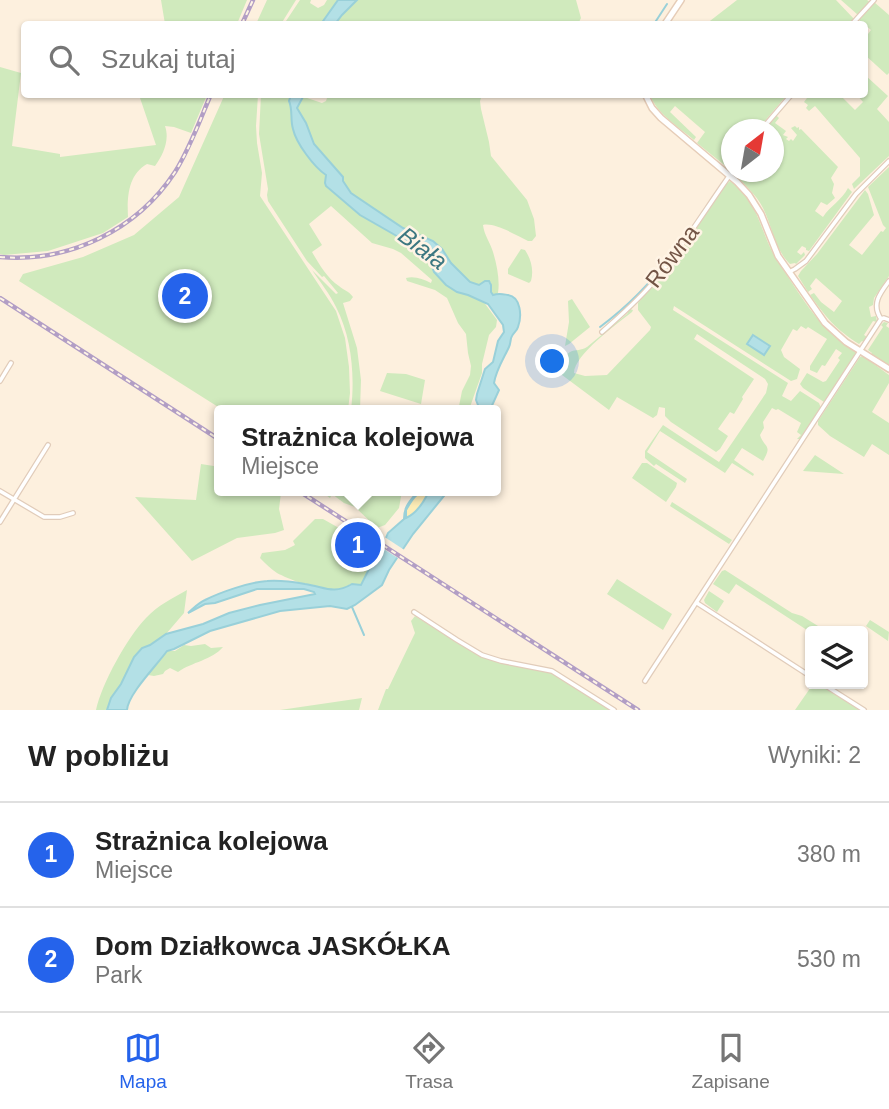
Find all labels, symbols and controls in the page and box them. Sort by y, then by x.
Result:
search box [21,21,868,98]
icon: search [45,41,83,79]
text: Szukaj tutaj [101,44,235,74]
north arrow [721,119,784,182]
street label: Równa [640,219,704,292]
water label: Biała [394,221,452,275]
pin: 2 [162,270,208,322]
your location [535,344,569,378]
popup [214,405,501,496]
text: Strażnica kolejowa [241,422,474,452]
text: Miejsce [241,453,319,479]
pin: 1 [335,519,381,571]
map controls [805,626,868,689]
button: layers [805,626,868,689]
text: W pobliżu [28,739,170,772]
text: Wyniki: 2 [768,742,861,768]
text: Strażnica kolejowa [95,826,328,856]
text: 1 [45,841,57,867]
text: 380 m [797,841,861,867]
text: Miejsce [95,857,173,883]
text: Dom Działkowca JASKÓŁKA [95,931,450,961]
text: 2 [45,946,57,972]
text: 530 m [797,946,861,972]
text: Park [95,962,142,988]
tab: Mapa [119,1029,167,1093]
tab: Trasa [405,1029,453,1093]
tab: Zapisane [692,1029,770,1093]

